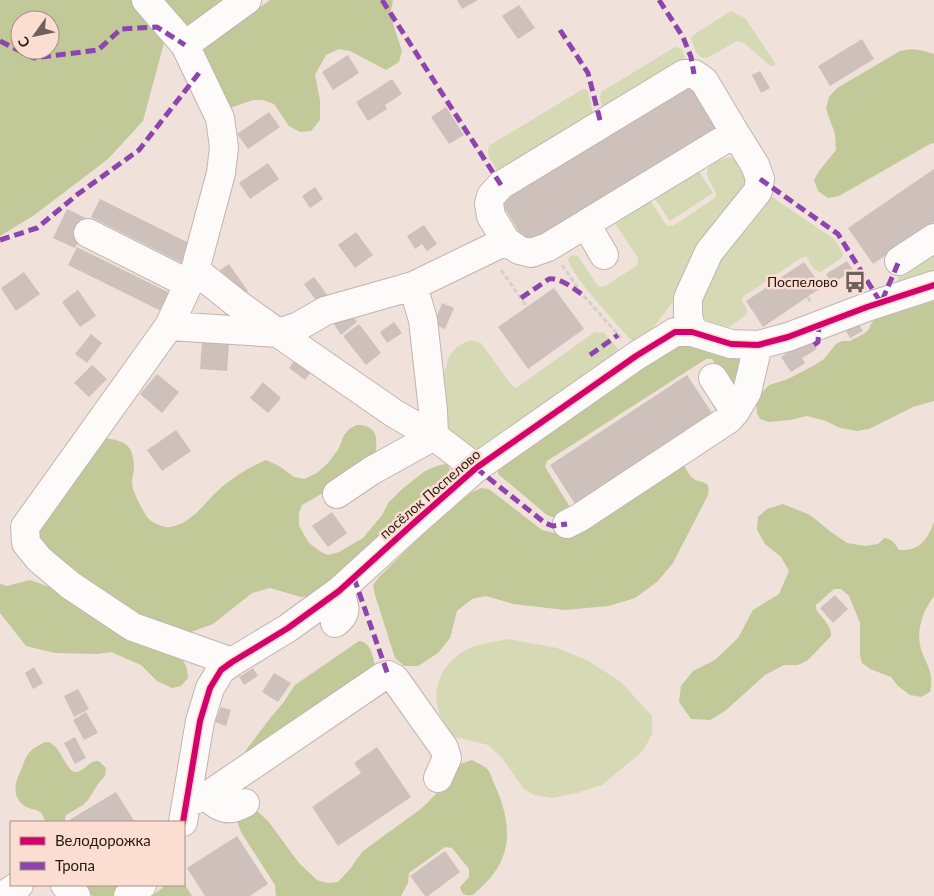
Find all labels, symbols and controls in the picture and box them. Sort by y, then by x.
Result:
north arrow [10,10,60,60]
text: С [14,33,33,51]
bus stop icon: Поспелово [842,269,868,295]
place label: Поспелово [767,273,838,290]
street label: посёлок Поспелово [376,445,483,542]
legend [10,821,185,886]
text: Велодорожка [55,831,151,849]
text: Тропа [55,856,95,874]

